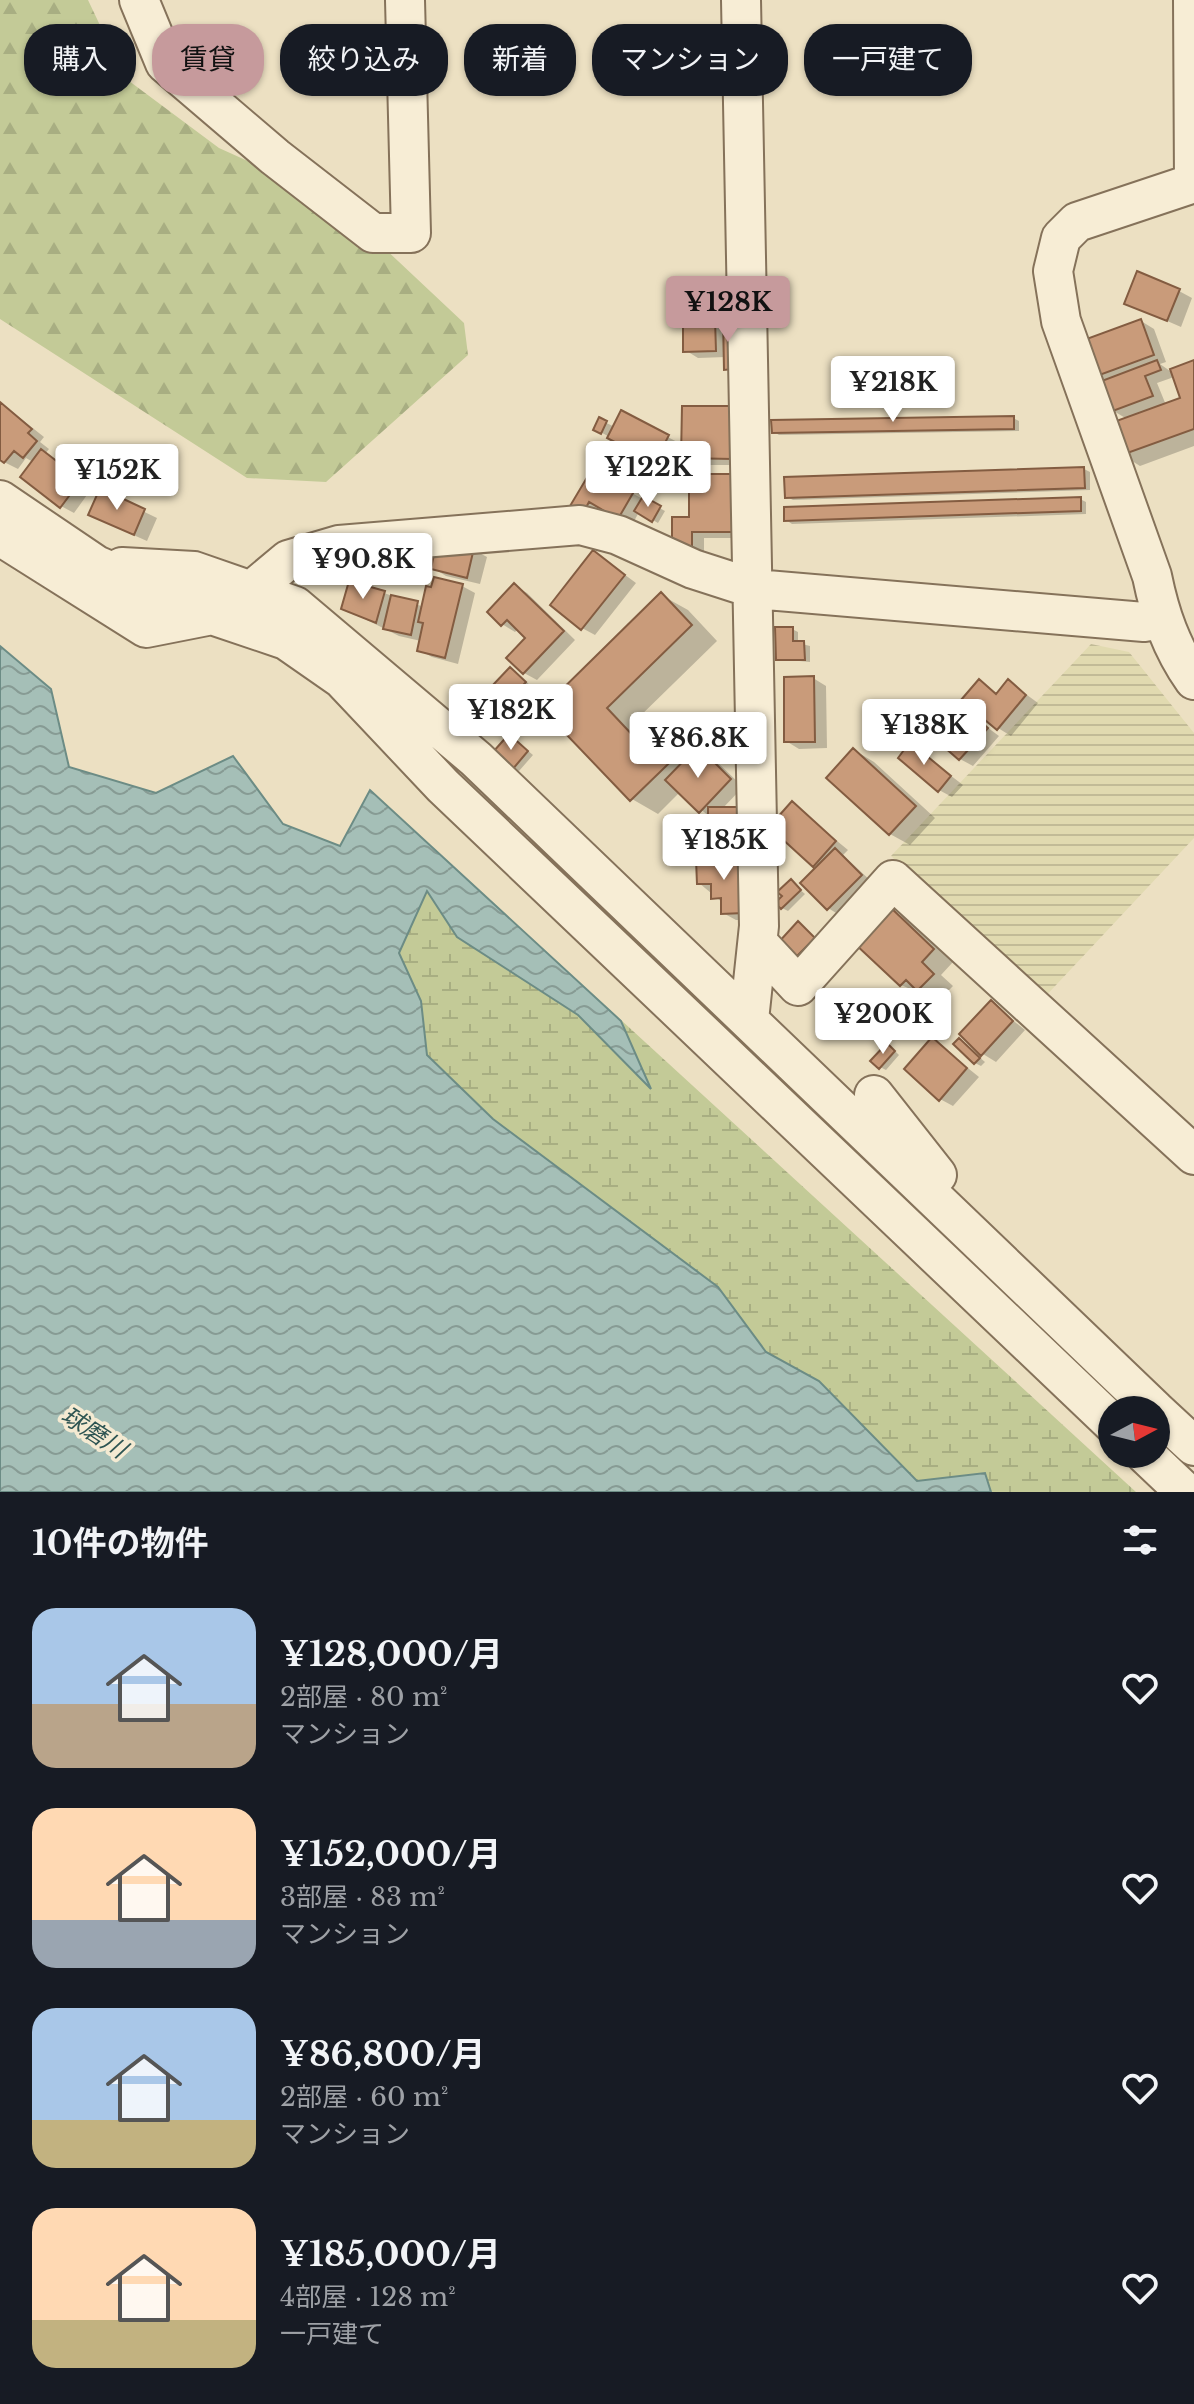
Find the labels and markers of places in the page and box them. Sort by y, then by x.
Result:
pin: ¥128K [672,276,784,344]
pin: ¥218K [837,356,949,424]
pin: ¥122K [592,441,704,509]
pin: ¥152K [61,444,173,512]
pin: ¥90.8K [298,533,428,601]
pin: ¥182K [455,684,567,752]
pin: ¥138K [868,699,980,767]
pin: ¥86.8K [633,712,763,780]
pin: ¥185K [668,814,780,882]
pin: ¥200K [827,988,939,1056]

